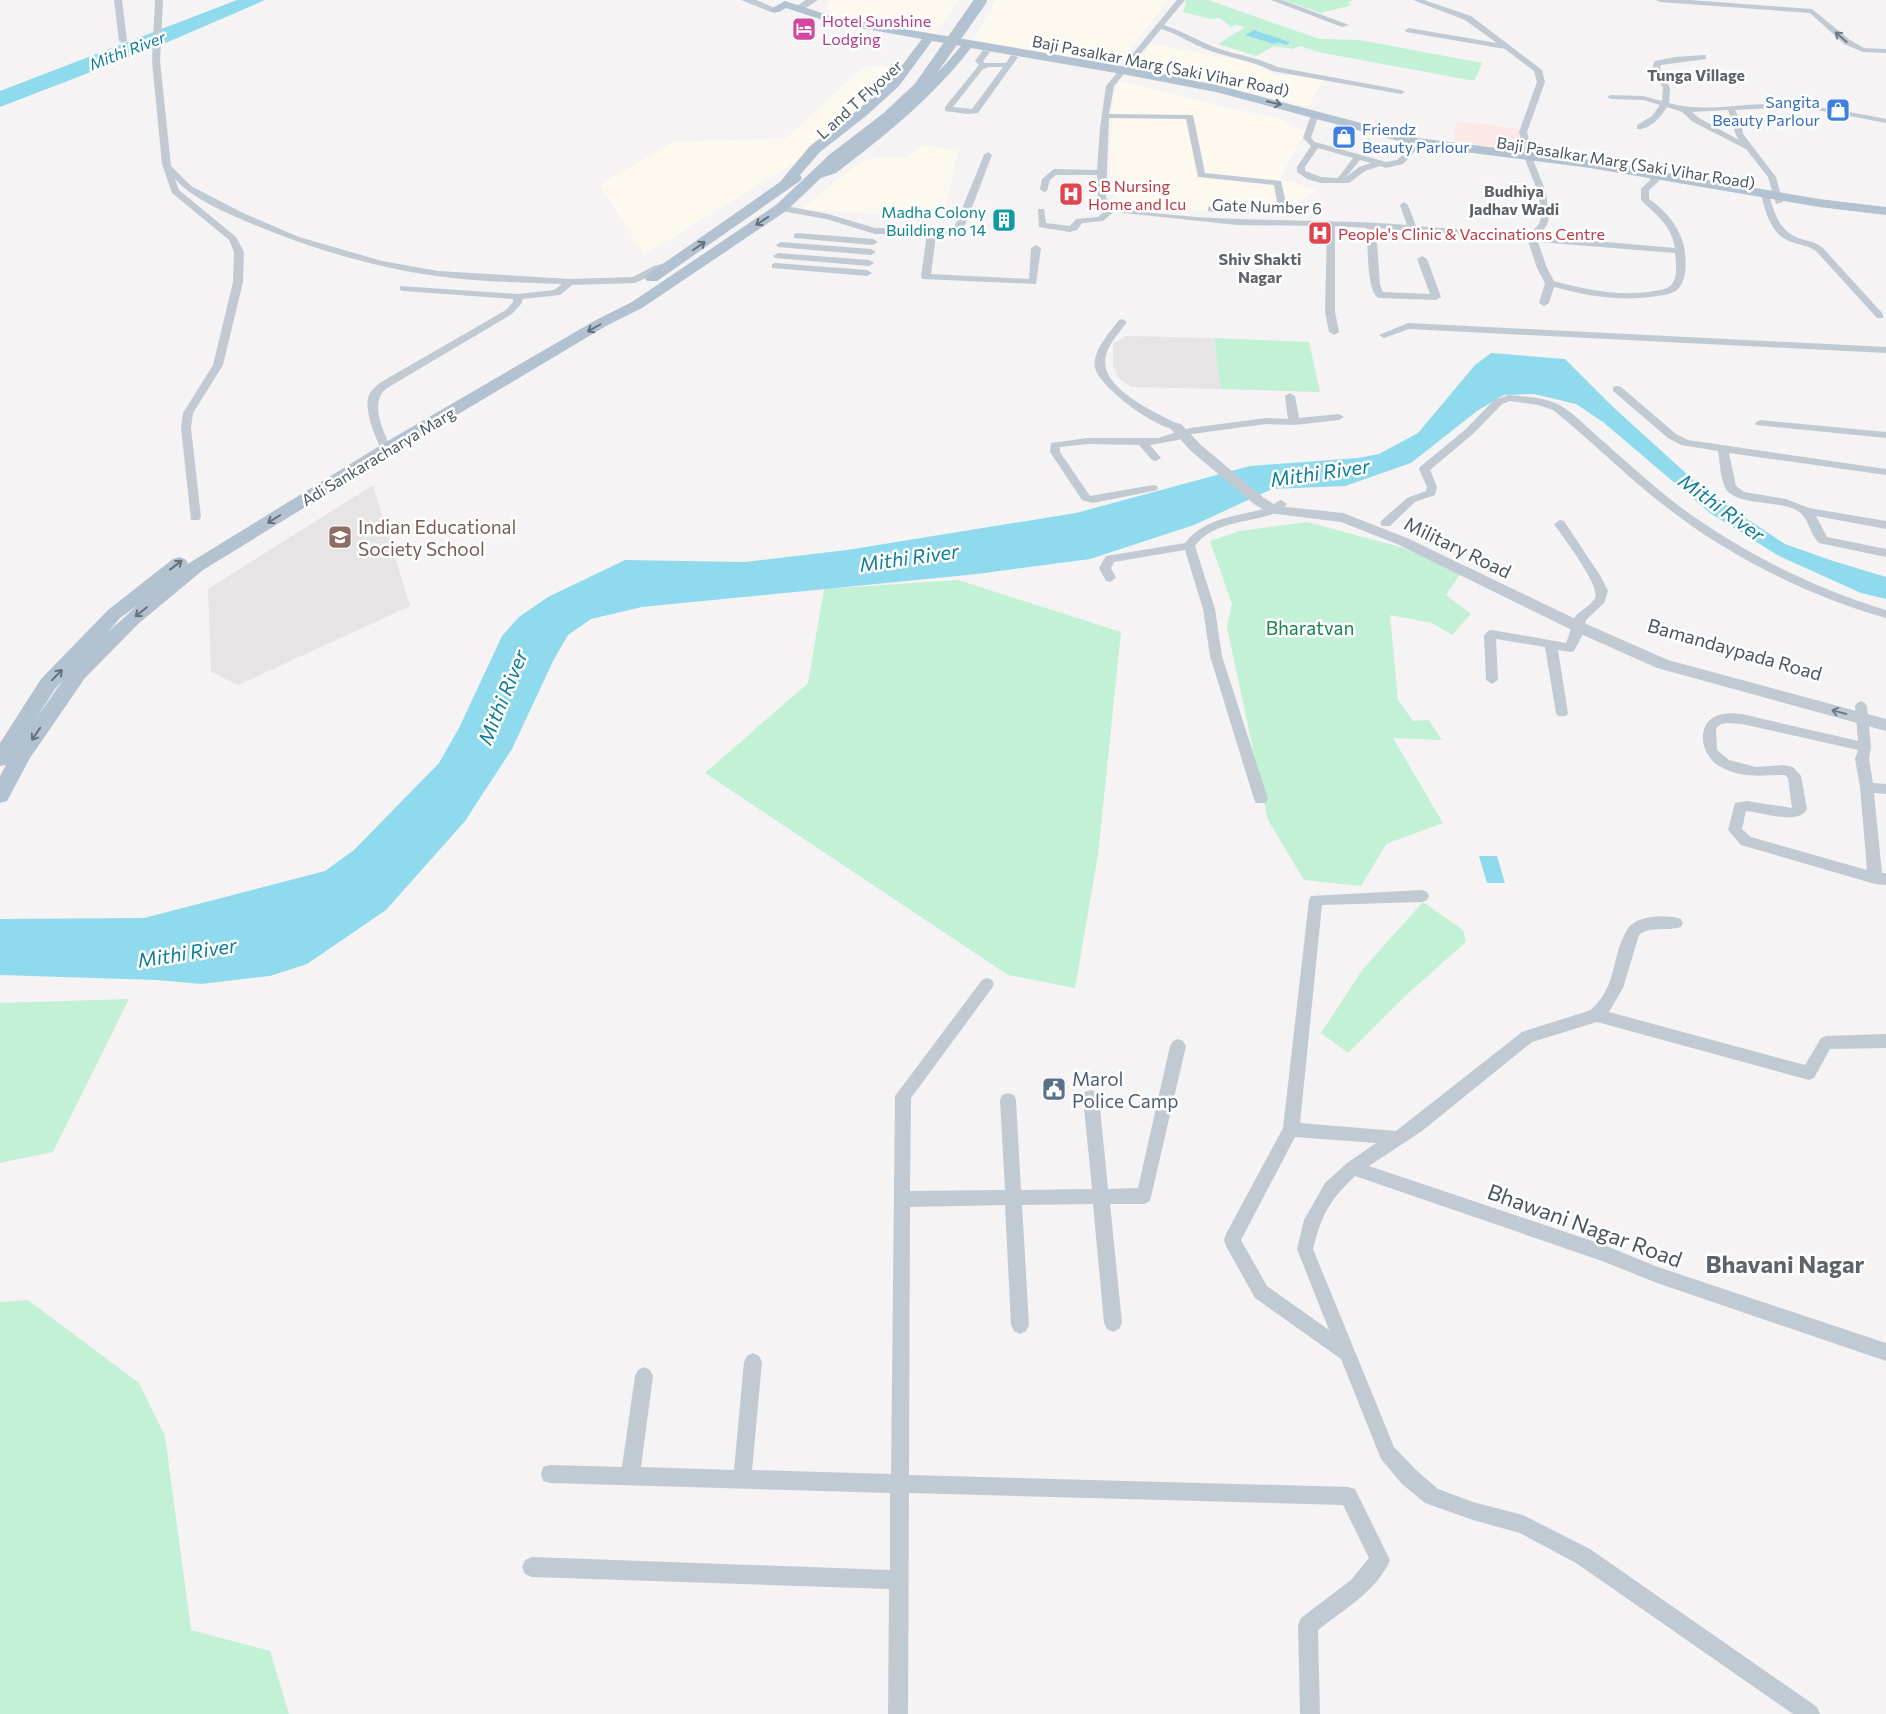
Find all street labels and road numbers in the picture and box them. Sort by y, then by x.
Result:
street label: Baji Pasalkar Marg (Saki Vihar Road) [1031,31,1291,99]
street label: L and T Flyover [812,55,906,142]
street label: Baji Pasalkar Marg (Saki Vihar Road) [1495,132,1757,192]
street label: Gate Number 6 [1212,195,1322,217]
street label: Adi Sankaracharya Marg [298,402,458,509]
street label: Military Road [1401,511,1515,583]
street label: Bamandaypada Road [1645,613,1825,685]
street label: Bhawani Nagar Road [1484,1177,1686,1273]

